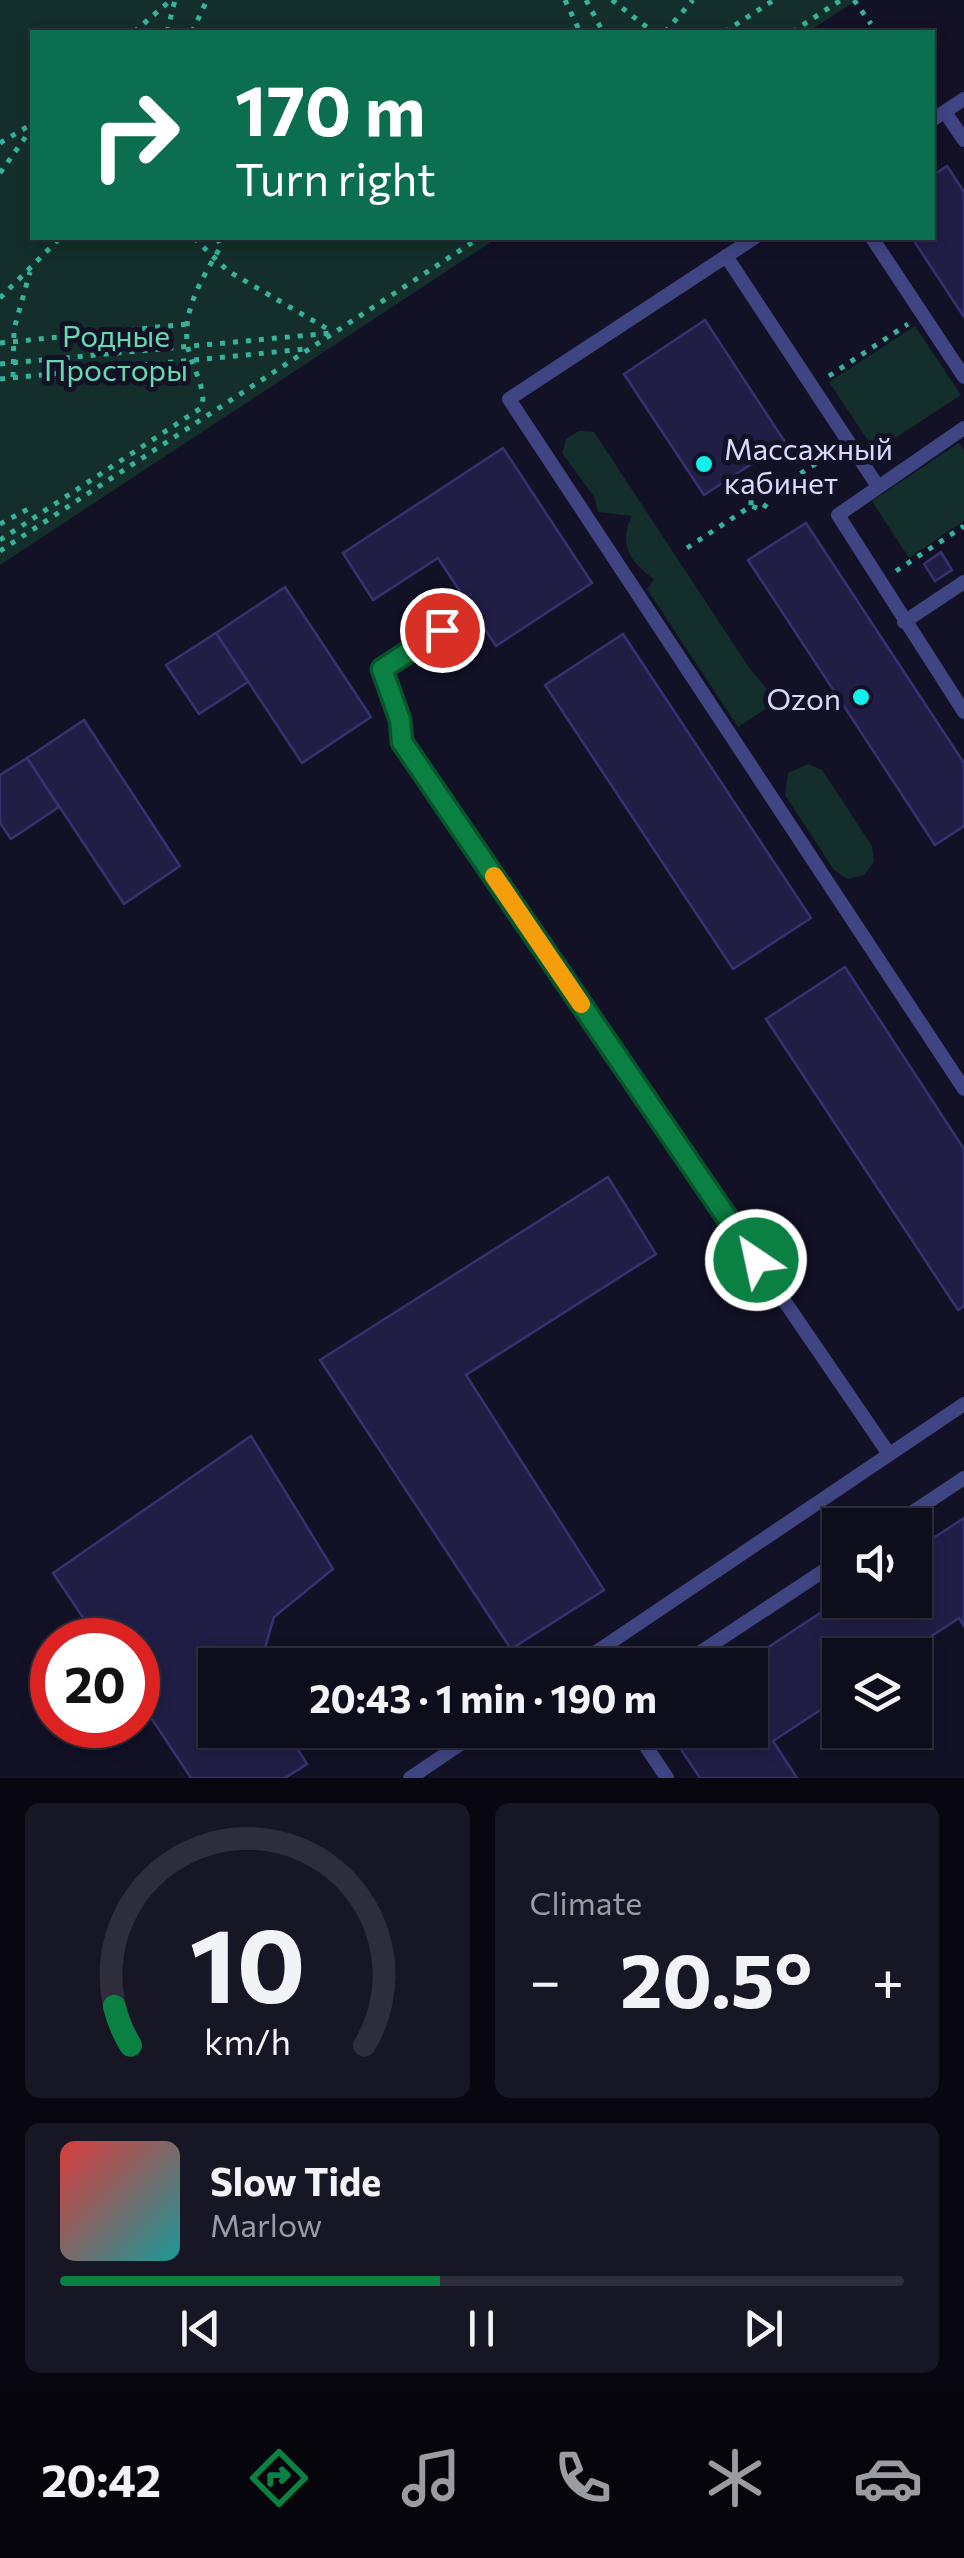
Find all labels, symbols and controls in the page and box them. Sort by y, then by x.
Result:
text: 170 m [235,65,426,150]
icon: right [70,70,200,200]
text: Turn right [235,150,436,205]
park label: Родные Просторы [44,316,188,387]
place label: Массажный кабинет [724,429,893,500]
marker: Массажный кабинет [693,453,715,475]
pin [400,588,485,673]
icon: arrive [415,603,470,658]
place label: Ozon [767,679,841,716]
marker: Ozon [850,686,872,708]
position arrow [704,1208,808,1312]
map controls [822,1508,932,1748]
button: sound [822,1508,932,1618]
speed limit sign: 20 [30,1618,160,1748]
button: layers [822,1638,932,1748]
text: 20:43 · 1 min · 190 m [309,1674,657,1721]
text: Climate [530,1882,642,1922]
text: 10 [189,1897,305,2024]
text: 20.5° [620,1932,812,2023]
text: − [530,1945,561,2012]
text: + [872,1945,904,2012]
text: km/h [204,2019,291,2062]
text: Slow Tide [210,2157,381,2204]
text: Marlow [210,2204,322,2244]
icon: previous [173,2301,228,2356]
icon: pause [454,2301,509,2356]
icon: next [736,2301,791,2356]
icon: directions [244,2443,314,2513]
icon: music [396,2443,466,2513]
icon: phone [548,2443,618,2513]
icon: climate [700,2443,770,2513]
icon: car [853,2443,923,2513]
text: 20:42 [41,2451,161,2506]

